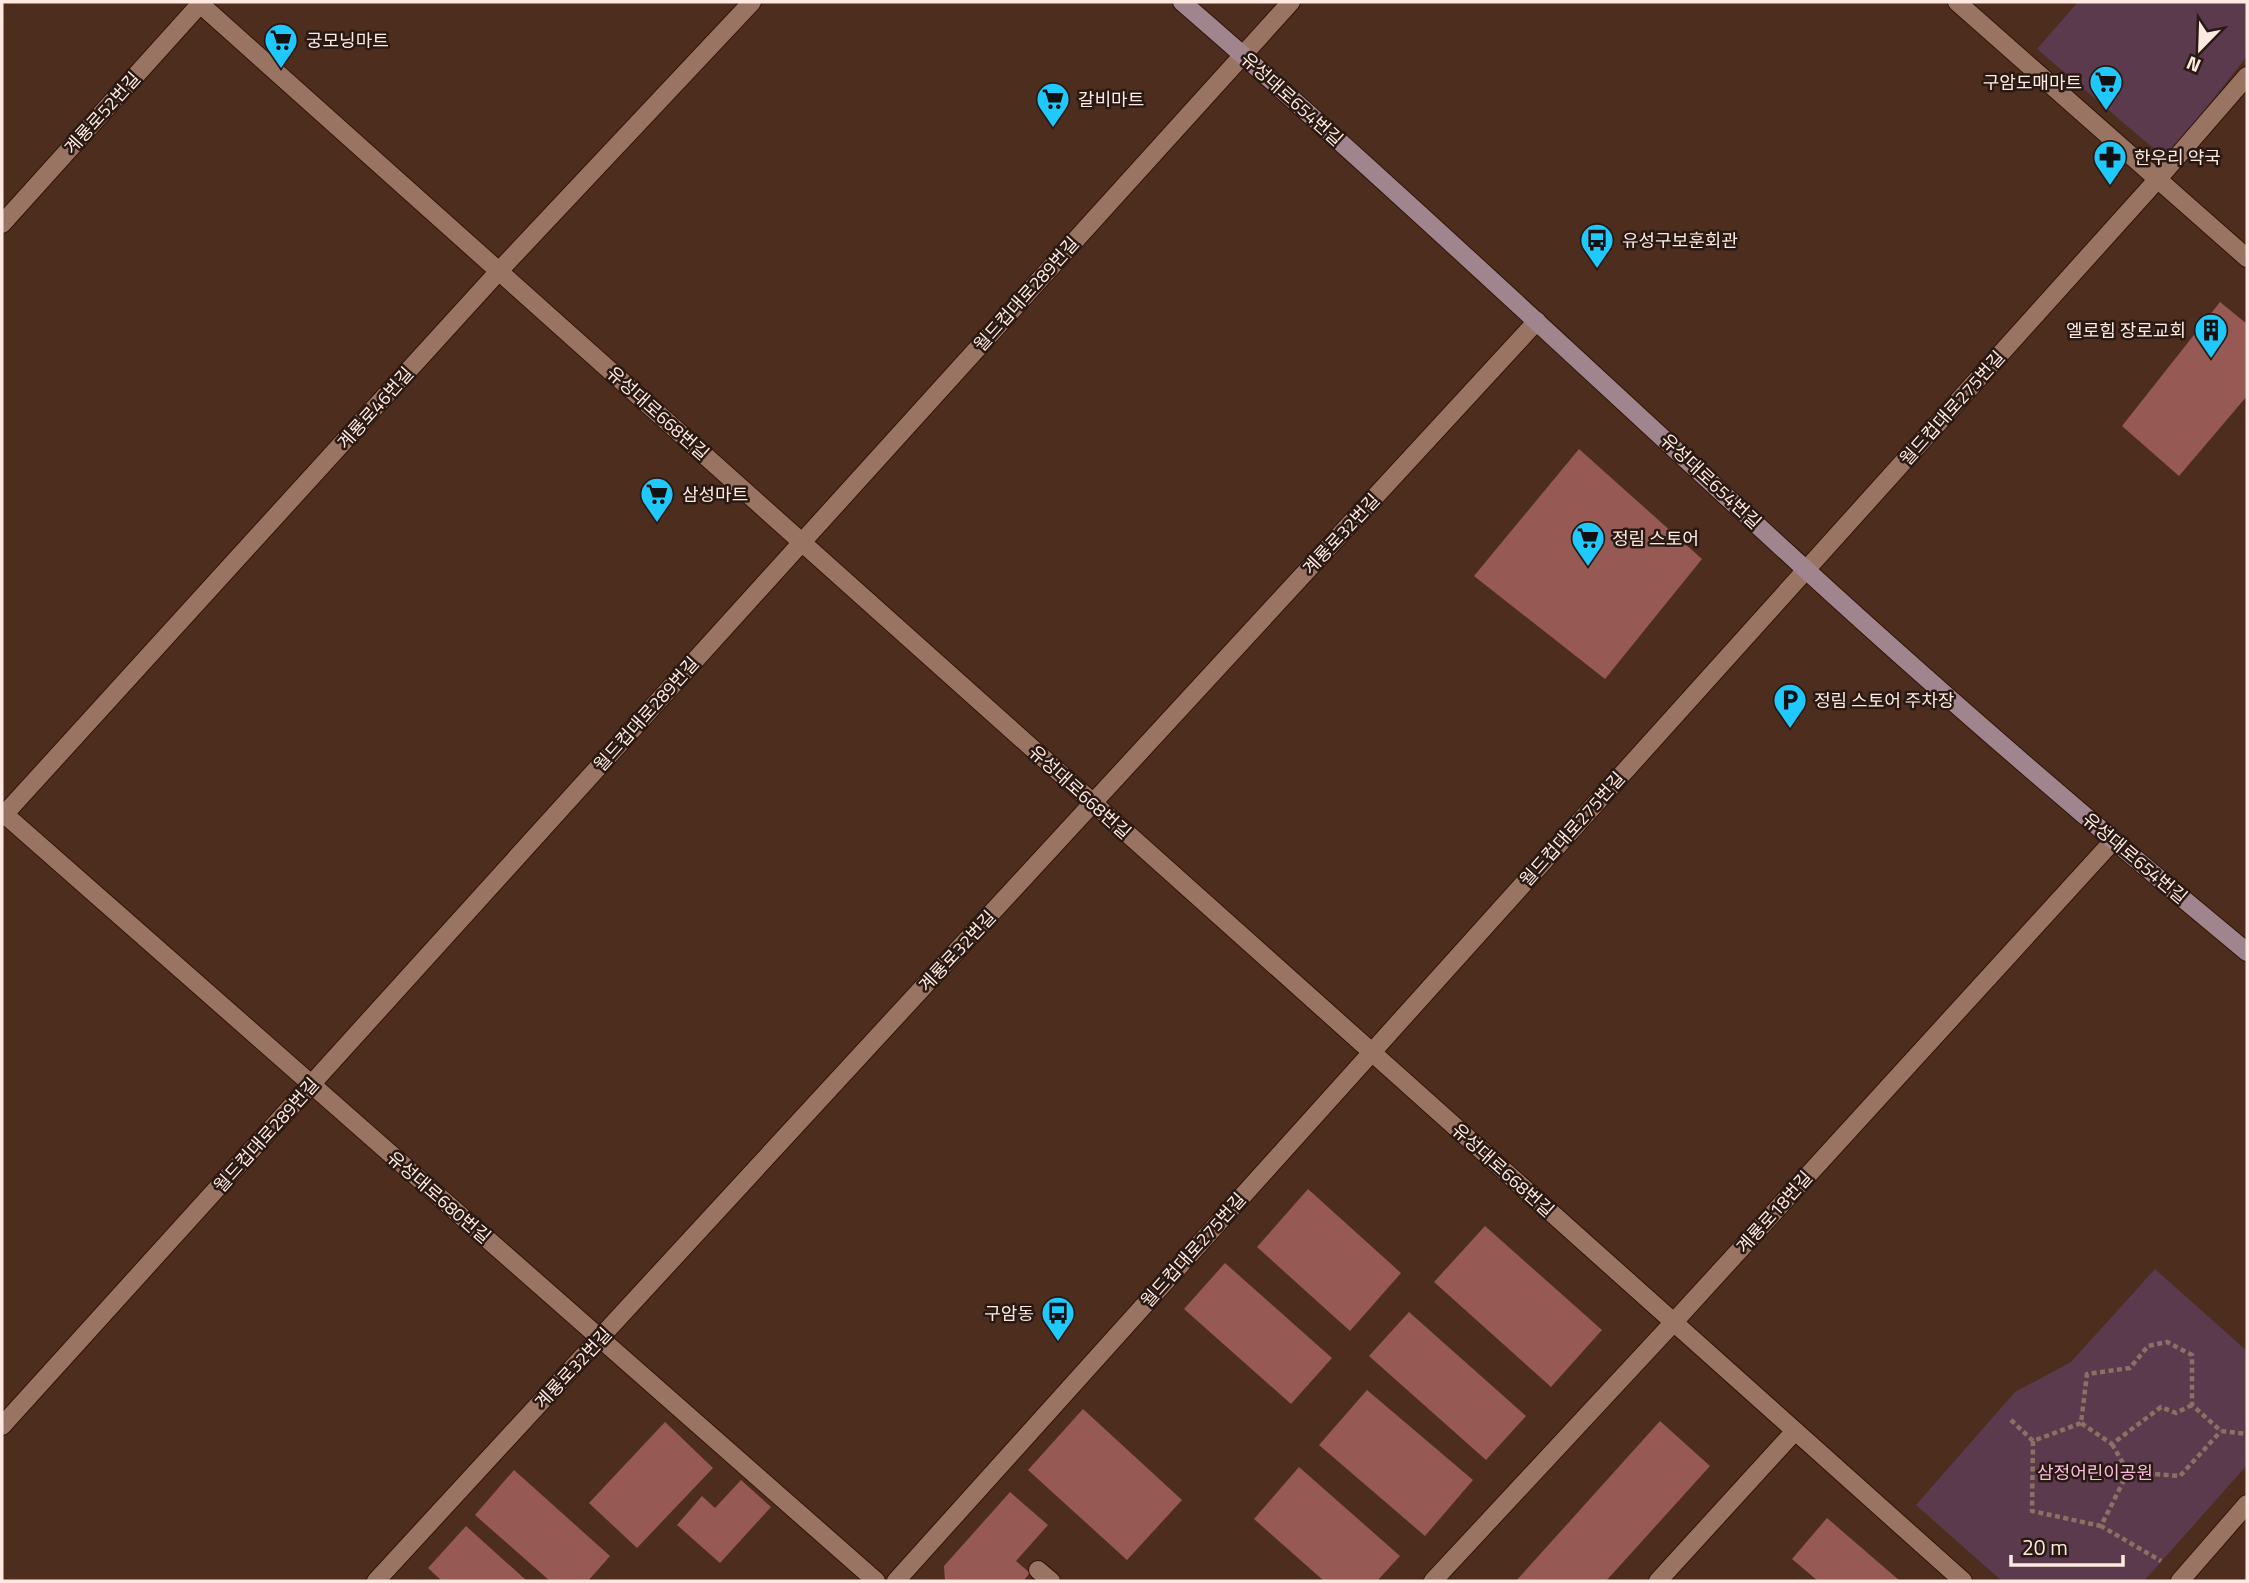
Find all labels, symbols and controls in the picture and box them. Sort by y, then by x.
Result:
north arrow [2165,14,2235,84]
supermarket icon: 궁모닝마트 [262,21,300,70]
place label: 궁모닝마트 [306,27,389,54]
street label: 유성대로654번길 [1235,46,1349,152]
text: N [2181,49,2205,81]
supermarket icon: 구암도매마트 [2087,63,2125,112]
street label: 계룡로52번길 [58,66,146,160]
place label: 구암도매마트 [1983,69,2082,96]
supermarket icon: 갈비마트 [1034,80,1072,129]
place label: 갈비마트 [1078,86,1144,113]
pharmacy icon: 한우리 약국 [2091,138,2129,187]
place label: 한우리 약국 [2134,144,2221,171]
bus stop icon: 유성구보훈회관 [1578,221,1616,270]
place label: 유성구보훈회관 [1622,227,1738,254]
street label: 월드컵대로289번길 [967,231,1085,357]
building icon: 엘로힘 장로교회 [2192,311,2230,360]
place label: 엘로힘 장로교회 [2066,317,2186,344]
street label: 월드컵대로275번길 [1893,345,2011,471]
street label: 유성대로668번길 [601,360,715,466]
street label: 계룡로46번길 [331,361,419,455]
street label: 유성대로654번길 [1654,427,1768,535]
supermarket icon: 삼성마트 [638,475,676,524]
place label: 삼성마트 [682,481,748,508]
street label: 계룡로32번길 [1296,487,1386,581]
supermarket icon: 정림 스토어 [1569,519,1607,568]
place label: 정림 스토어 [1612,525,1699,552]
street label: 월드컵대로289번길 [587,651,705,777]
parking icon: 정림 스토어 주차장 [1771,681,1809,730]
place label: 정림 스토어 주차장 [1814,687,1954,714]
street label: 유성대로668번길 [1023,739,1137,845]
street label: 월드컵대로275번길 [1513,766,1631,892]
street label: 유성대로654번길 [2077,806,2193,910]
street label: 계룡로32번길 [912,904,1002,998]
street label: 월드컵대로289번길 [207,1072,325,1198]
street label: 유성대로668번길 [1446,1117,1560,1223]
street label: 유성대로680번길 [381,1144,497,1250]
street label: 계룡로18번길 [1730,1165,1818,1259]
street label: 월드컵대로275번길 [1134,1187,1252,1313]
bus stop icon: 구암동 [1039,1294,1077,1343]
place label: 구암동 [984,1300,1034,1327]
street label: 계룡로32번길 [528,1321,618,1415]
park label: 삼정어린이공원 [2037,1459,2153,1486]
scale bar [2011,1524,2123,1568]
text: 20 m [2022,1531,2068,1563]

